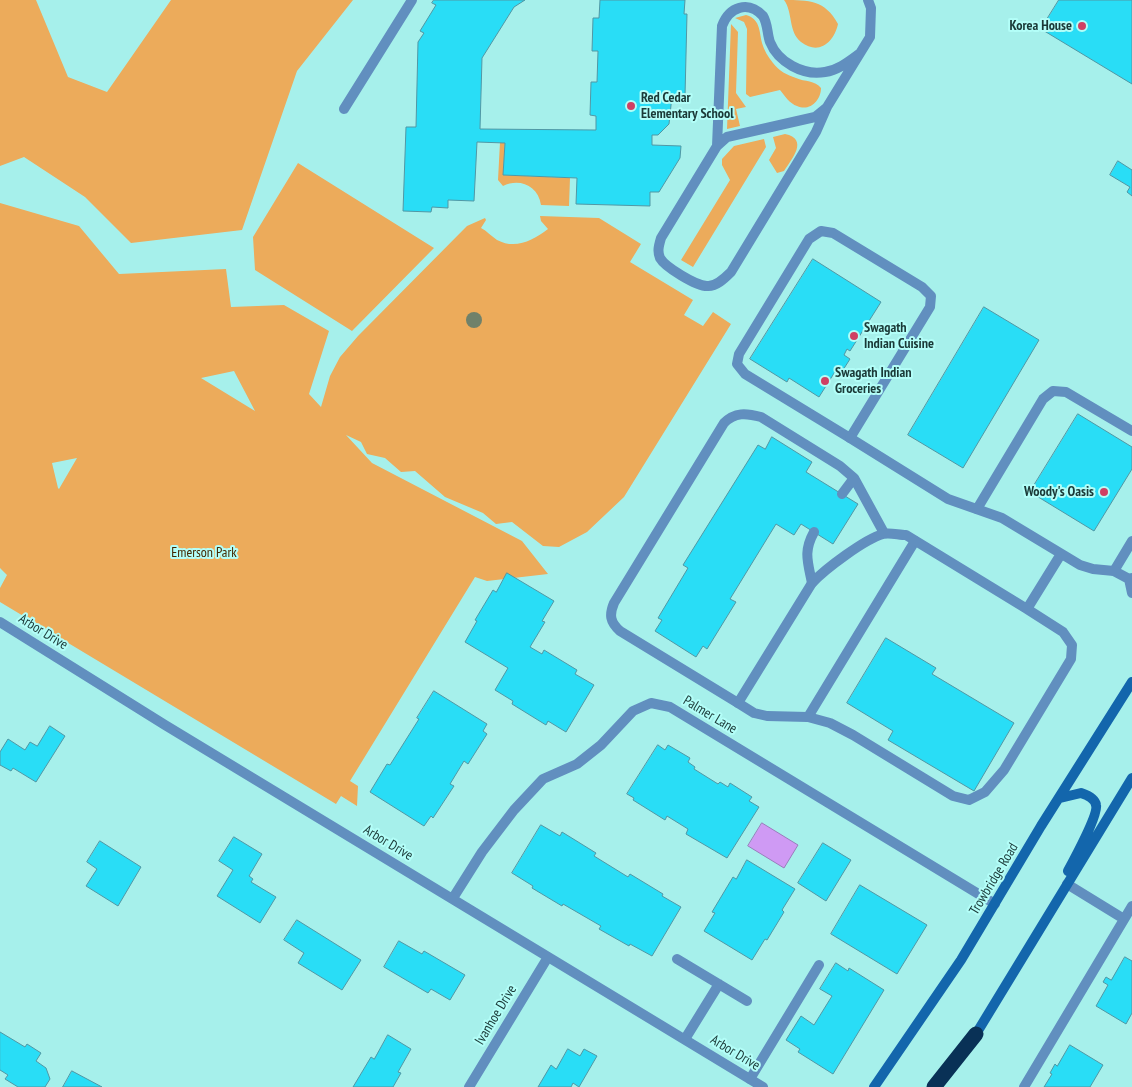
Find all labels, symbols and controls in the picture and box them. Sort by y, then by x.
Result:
place label: Korea House [1009,18,1072,34]
marker: Korea House [1076,20,1088,32]
place label: Red Cedar Elementary School [641,90,734,122]
marker: Red Cedar Elementary School [625,100,637,112]
place label: Swagath Indian Cuisine [864,320,934,352]
marker: Swagath Indian Cuisine [848,330,860,342]
place label: Swagath Indian Groceries [835,365,912,398]
marker: Swagath Indian Groceries [819,375,831,387]
place label: Woody's Oasis [1024,484,1094,500]
marker: Woody's Oasis [1098,486,1110,498]
park label: Emerson Park [171,545,237,561]
street label: Arbor Drive [15,610,71,654]
street label: Palmer Lane [680,692,740,738]
street label: Arbor Drive [360,822,416,864]
street label: Trowbridge Road [966,840,1022,918]
street label: Ivanhoe Drive [472,982,520,1048]
street label: Arbor Drive [707,1032,763,1074]

